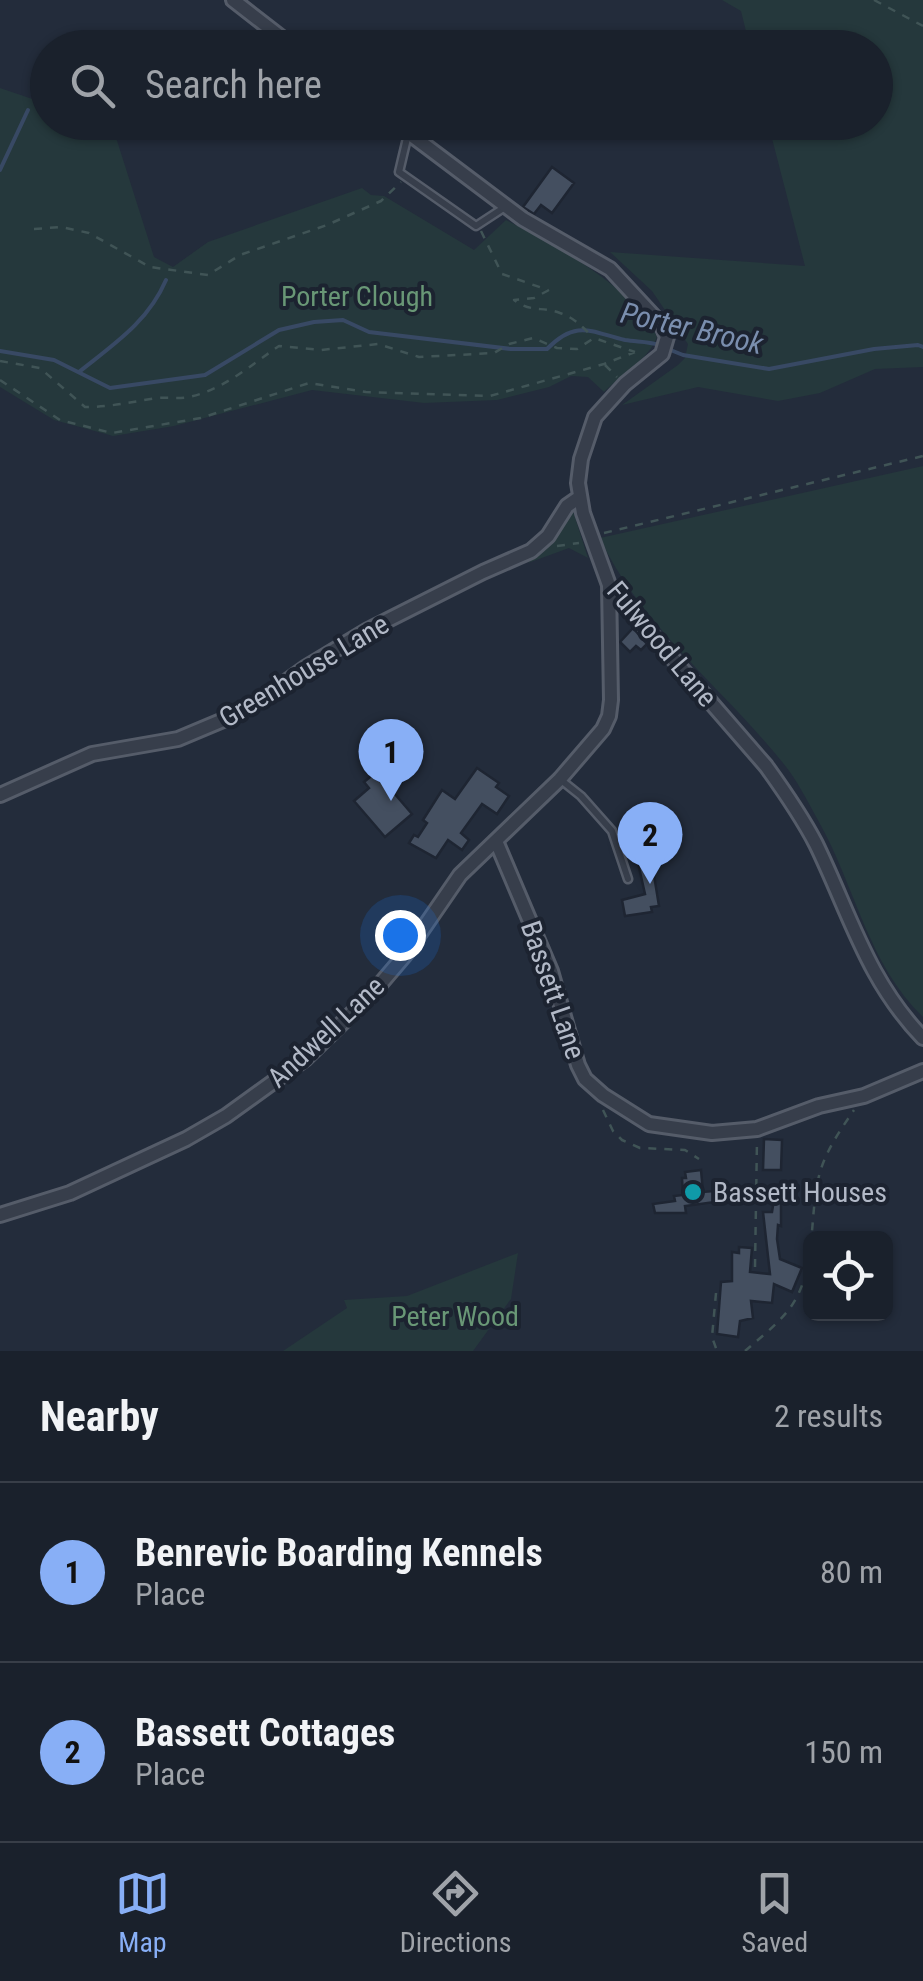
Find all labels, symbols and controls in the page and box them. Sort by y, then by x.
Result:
search box [30,30,893,140]
icon: search [65,58,120,113]
text: Search here [145,63,322,107]
park label: Porter Clough [281,280,433,313]
water label: Porter Brook [617,295,767,362]
street label: Fulwood Lane [600,575,724,713]
street label: Greenhouse Lane [213,608,395,734]
pin: 1 [358,718,424,801]
pin: 2 [618,802,682,884]
your location [375,910,426,961]
street label: Bassett Lane [514,917,592,1063]
street label: Andwell Lane [261,970,391,1094]
place label: Bassett Houses [713,1176,887,1209]
marker: Bassett Houses [682,1181,704,1203]
map controls [803,1231,893,1321]
button: locate [803,1231,893,1321]
park label: Peter Wood [391,1300,519,1333]
text: Nearby [40,1392,159,1441]
text: 2 results [774,1397,883,1435]
text: Benrevic Boarding Kennels [135,1531,543,1575]
text: 1 [64,1553,81,1591]
text: 80 m [820,1553,883,1591]
text: Place [135,1575,205,1613]
text: Bassett Cottages [135,1711,395,1755]
text: 2 [64,1733,81,1771]
text: 150 m [804,1733,883,1771]
text: Place [135,1755,205,1793]
tab: Map [115,1866,170,1959]
tab: Directions [400,1866,512,1959]
tab: Saved [741,1866,808,1959]

